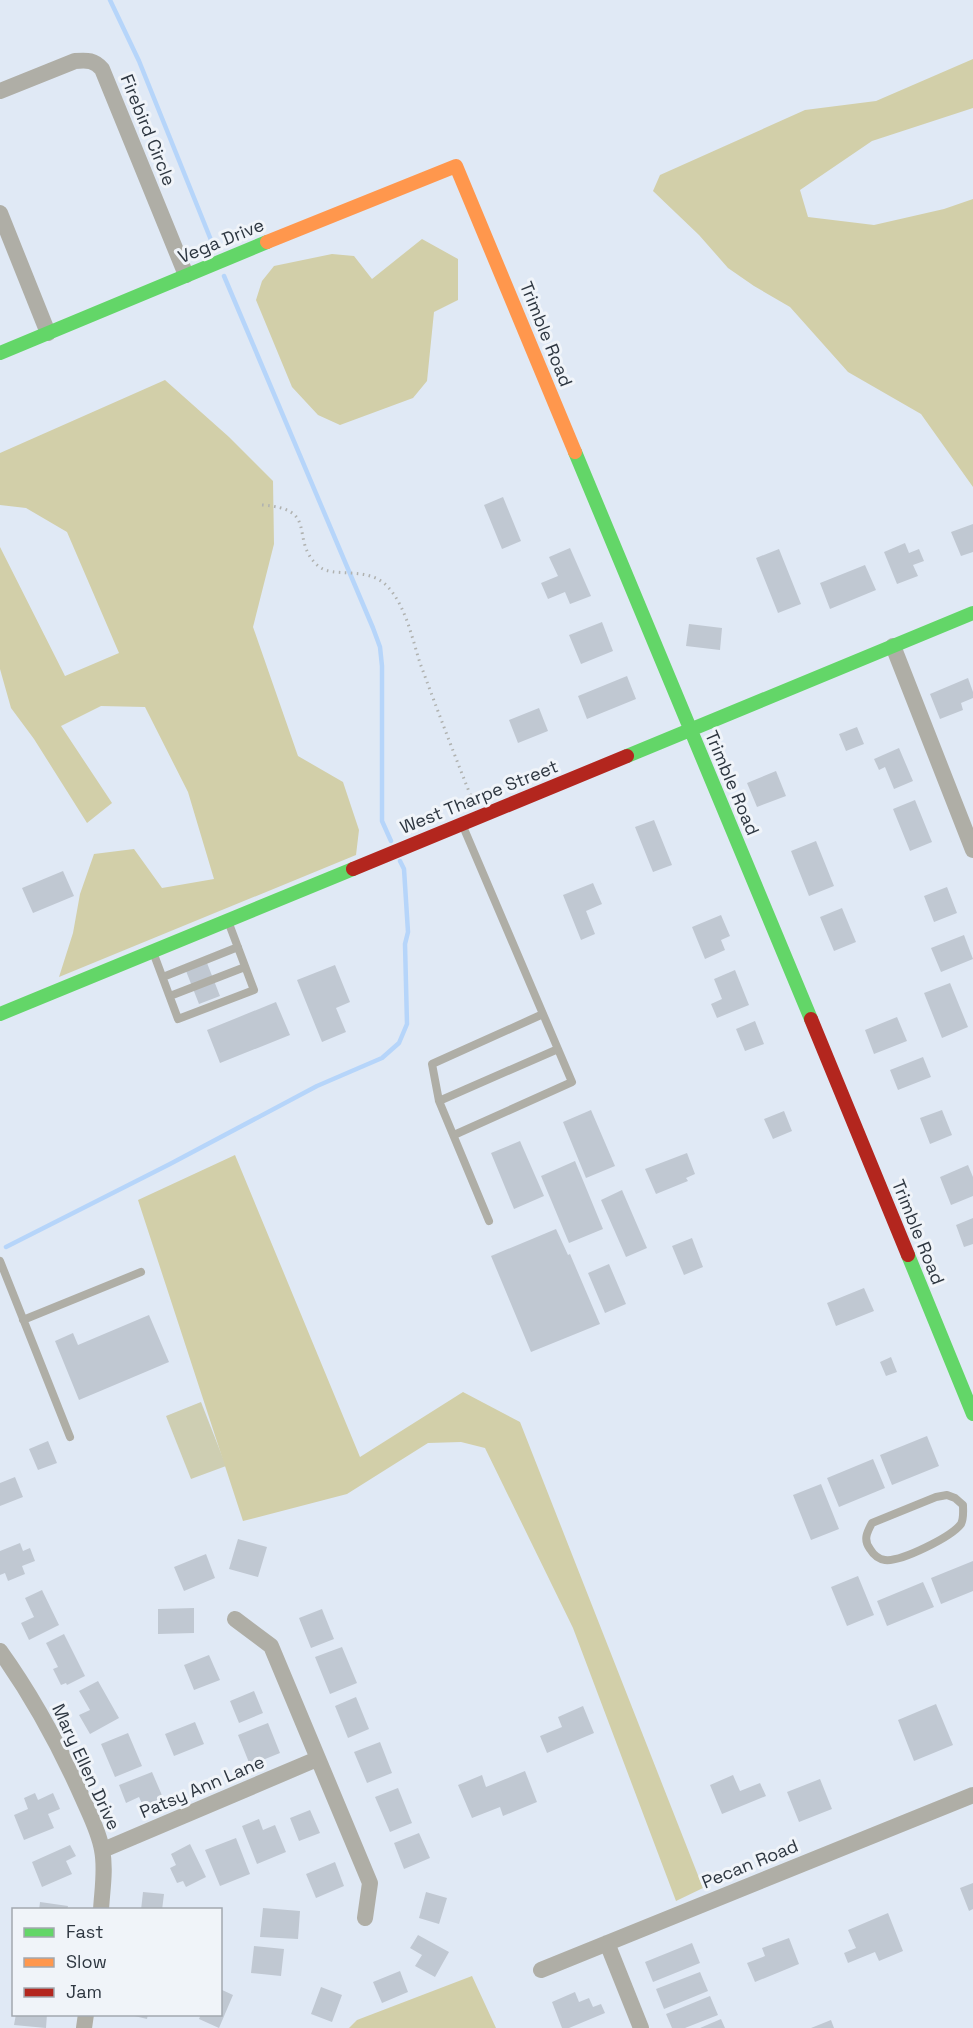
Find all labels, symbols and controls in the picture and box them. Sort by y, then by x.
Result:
street label: Firebird Circle [116,71,181,189]
street label: Vega Drive [174,213,267,268]
street label: Trimble Road [515,278,578,390]
street label: Trimble Road [700,727,765,839]
street label: West Tharpe Street [396,754,561,839]
street label: Trimble Road [887,1176,950,1288]
street label: Mary Ellen Drive [47,1700,126,1834]
street label: Patsy Ann Lane [136,1750,268,1823]
street label: Pecan Road [698,1834,801,1893]
legend [12,1908,222,2016]
text: Fast [66,1920,103,1943]
text: Slow [66,1950,107,1973]
text: Jam [66,1980,102,2003]

